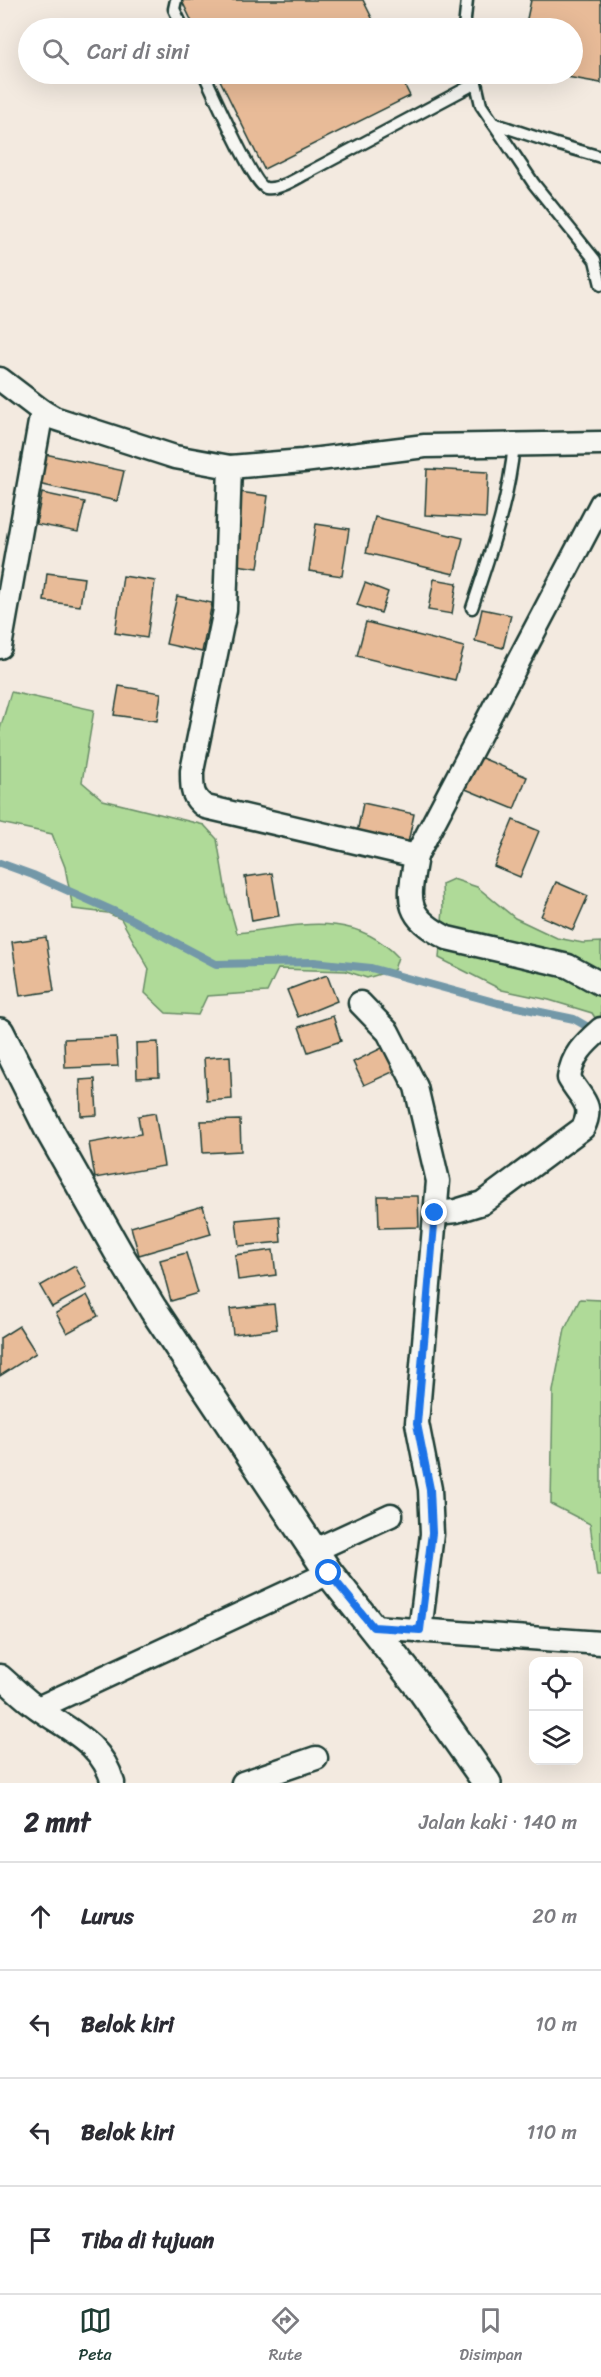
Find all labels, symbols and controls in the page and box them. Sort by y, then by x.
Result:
search box [18,18,583,84]
text: Cari di sini [87,32,189,71]
icon: search [39,35,72,68]
route end [421,1199,447,1225]
route start [315,1559,341,1585]
map controls [529,1657,583,1765]
button: locate [529,1657,583,1711]
button: layers [529,1711,583,1765]
text: 2 mnt [24,1799,90,1845]
text: Jalan kaki · 140 m [419,1805,577,1840]
text: Lurus [81,1897,134,1936]
text: 20 m [532,1899,577,1934]
icon: ahead [24,1900,57,1933]
text: Belok kiri [81,2005,174,2044]
text: 10 m [535,2007,577,2042]
icon: left [24,2008,57,2041]
text: Belok kiri [81,2113,174,2152]
text: 110 m [527,2115,577,2150]
icon: left [24,2116,57,2149]
text: Tiba di tujuan [81,2221,214,2260]
icon: arrive [24,2224,57,2257]
tab: Peta [79,2304,112,2369]
tab: Rute [269,2304,302,2369]
tab: Disimpan [459,2304,522,2369]

